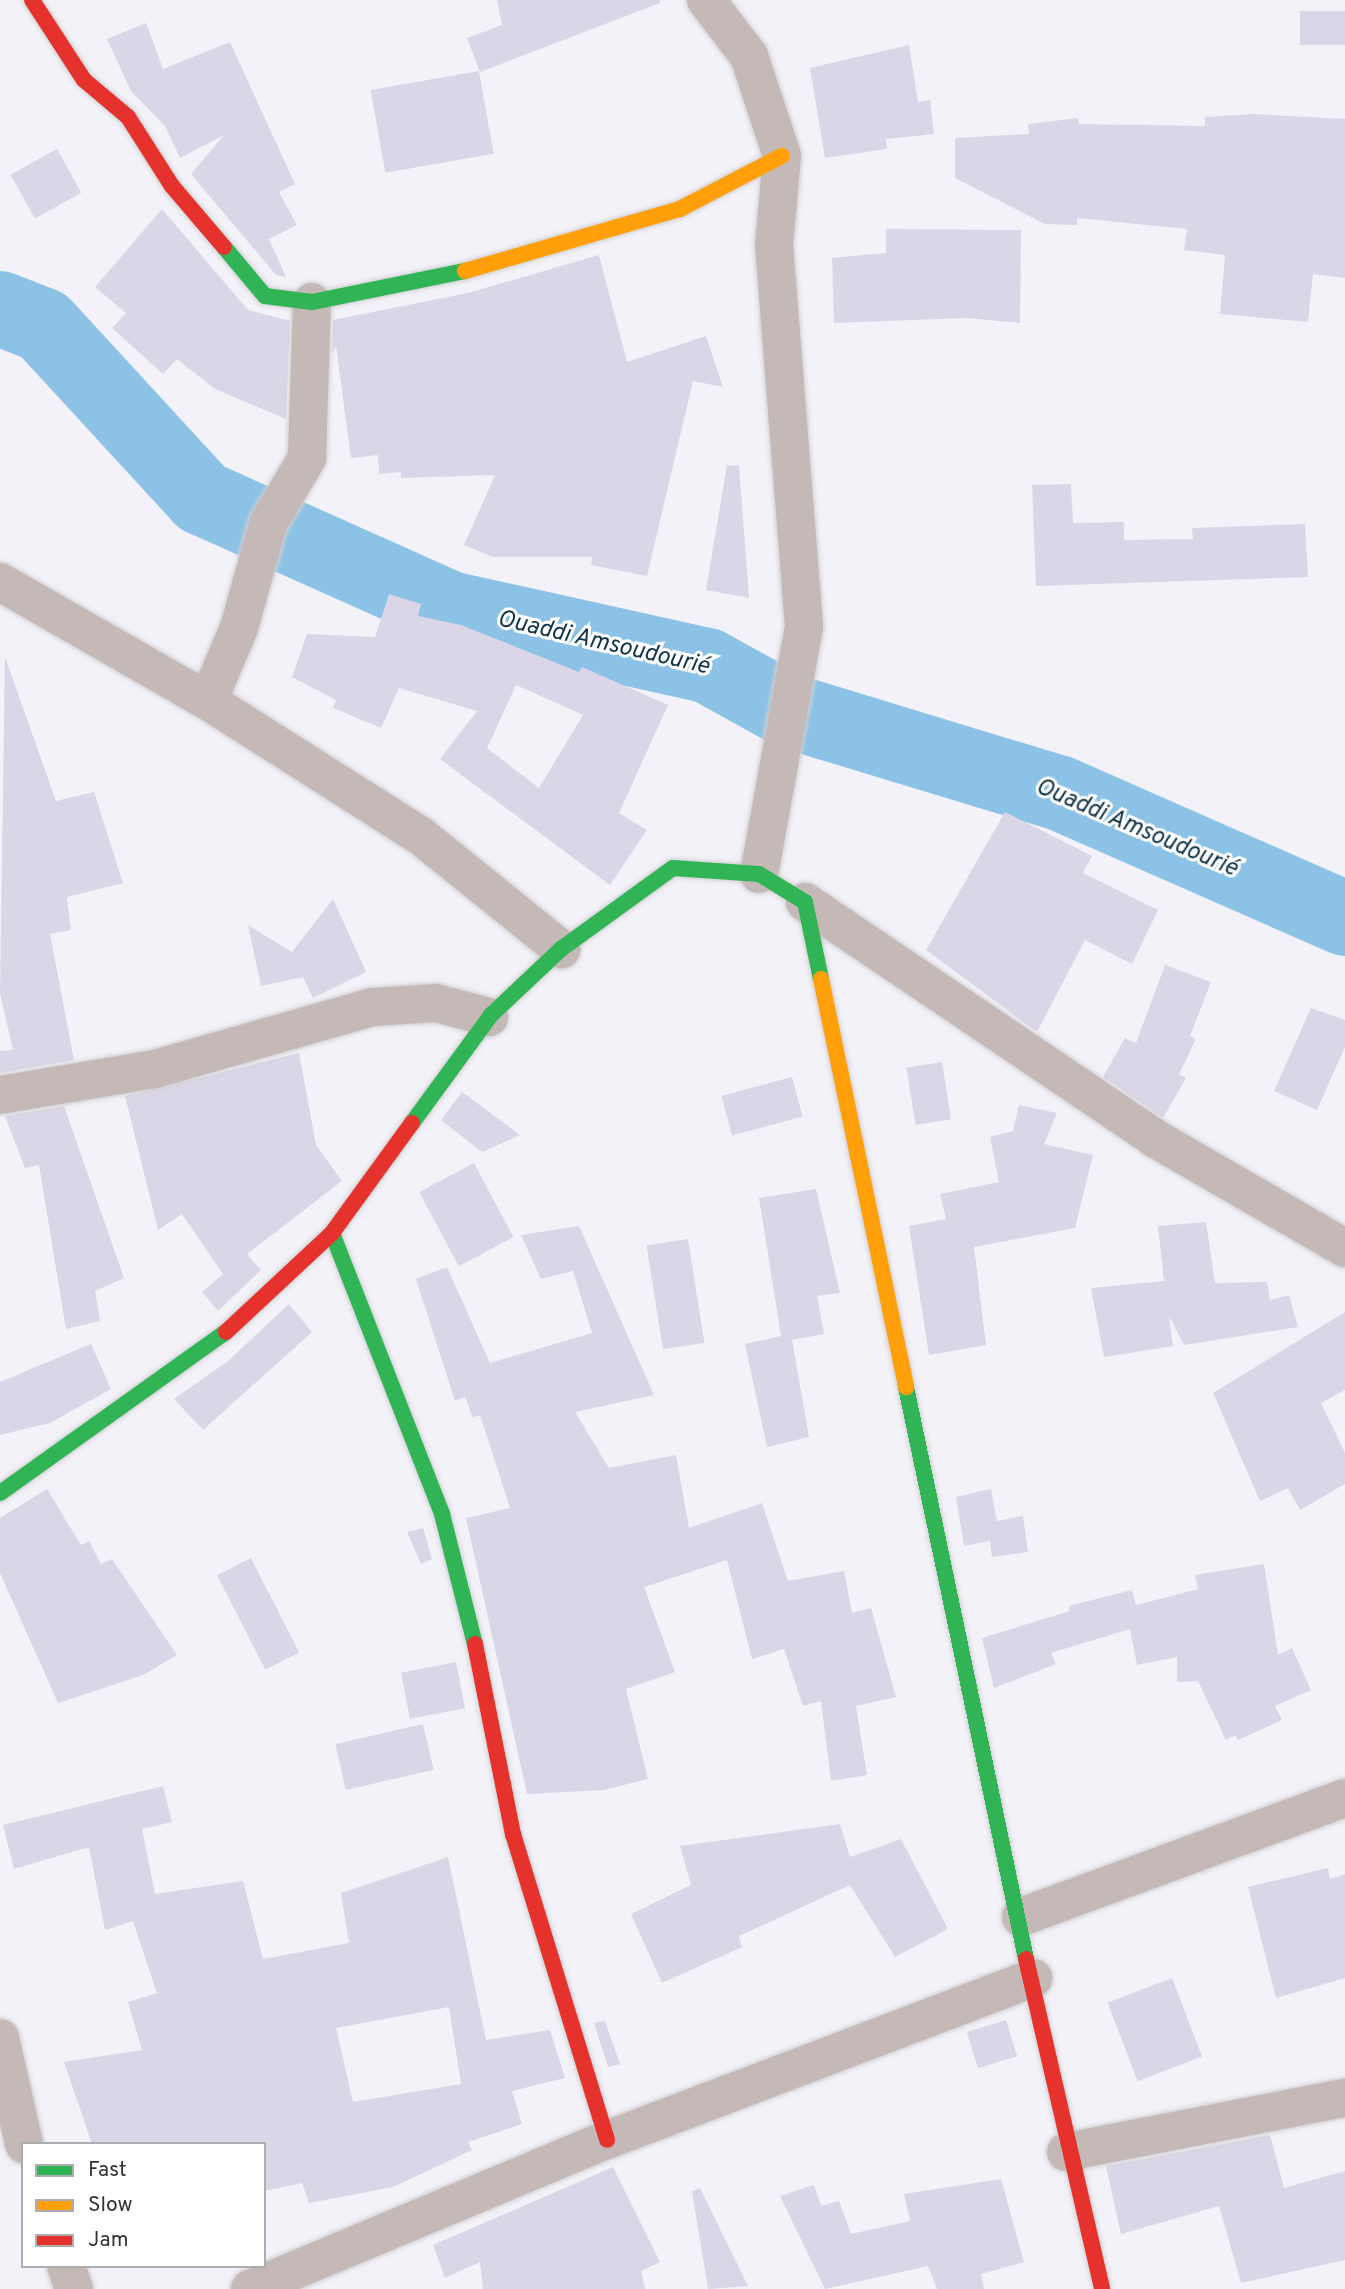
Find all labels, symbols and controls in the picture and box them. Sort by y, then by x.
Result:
water label: Ouaddi Amsoudourié [494,606,712,682]
water label: Ouaddi Amsoudourié [1030,773,1242,885]
legend [21,2142,266,2268]
text: Fast [88,2157,127,2184]
text: Slow [88,2192,133,2219]
text: Jam [88,2227,129,2254]

